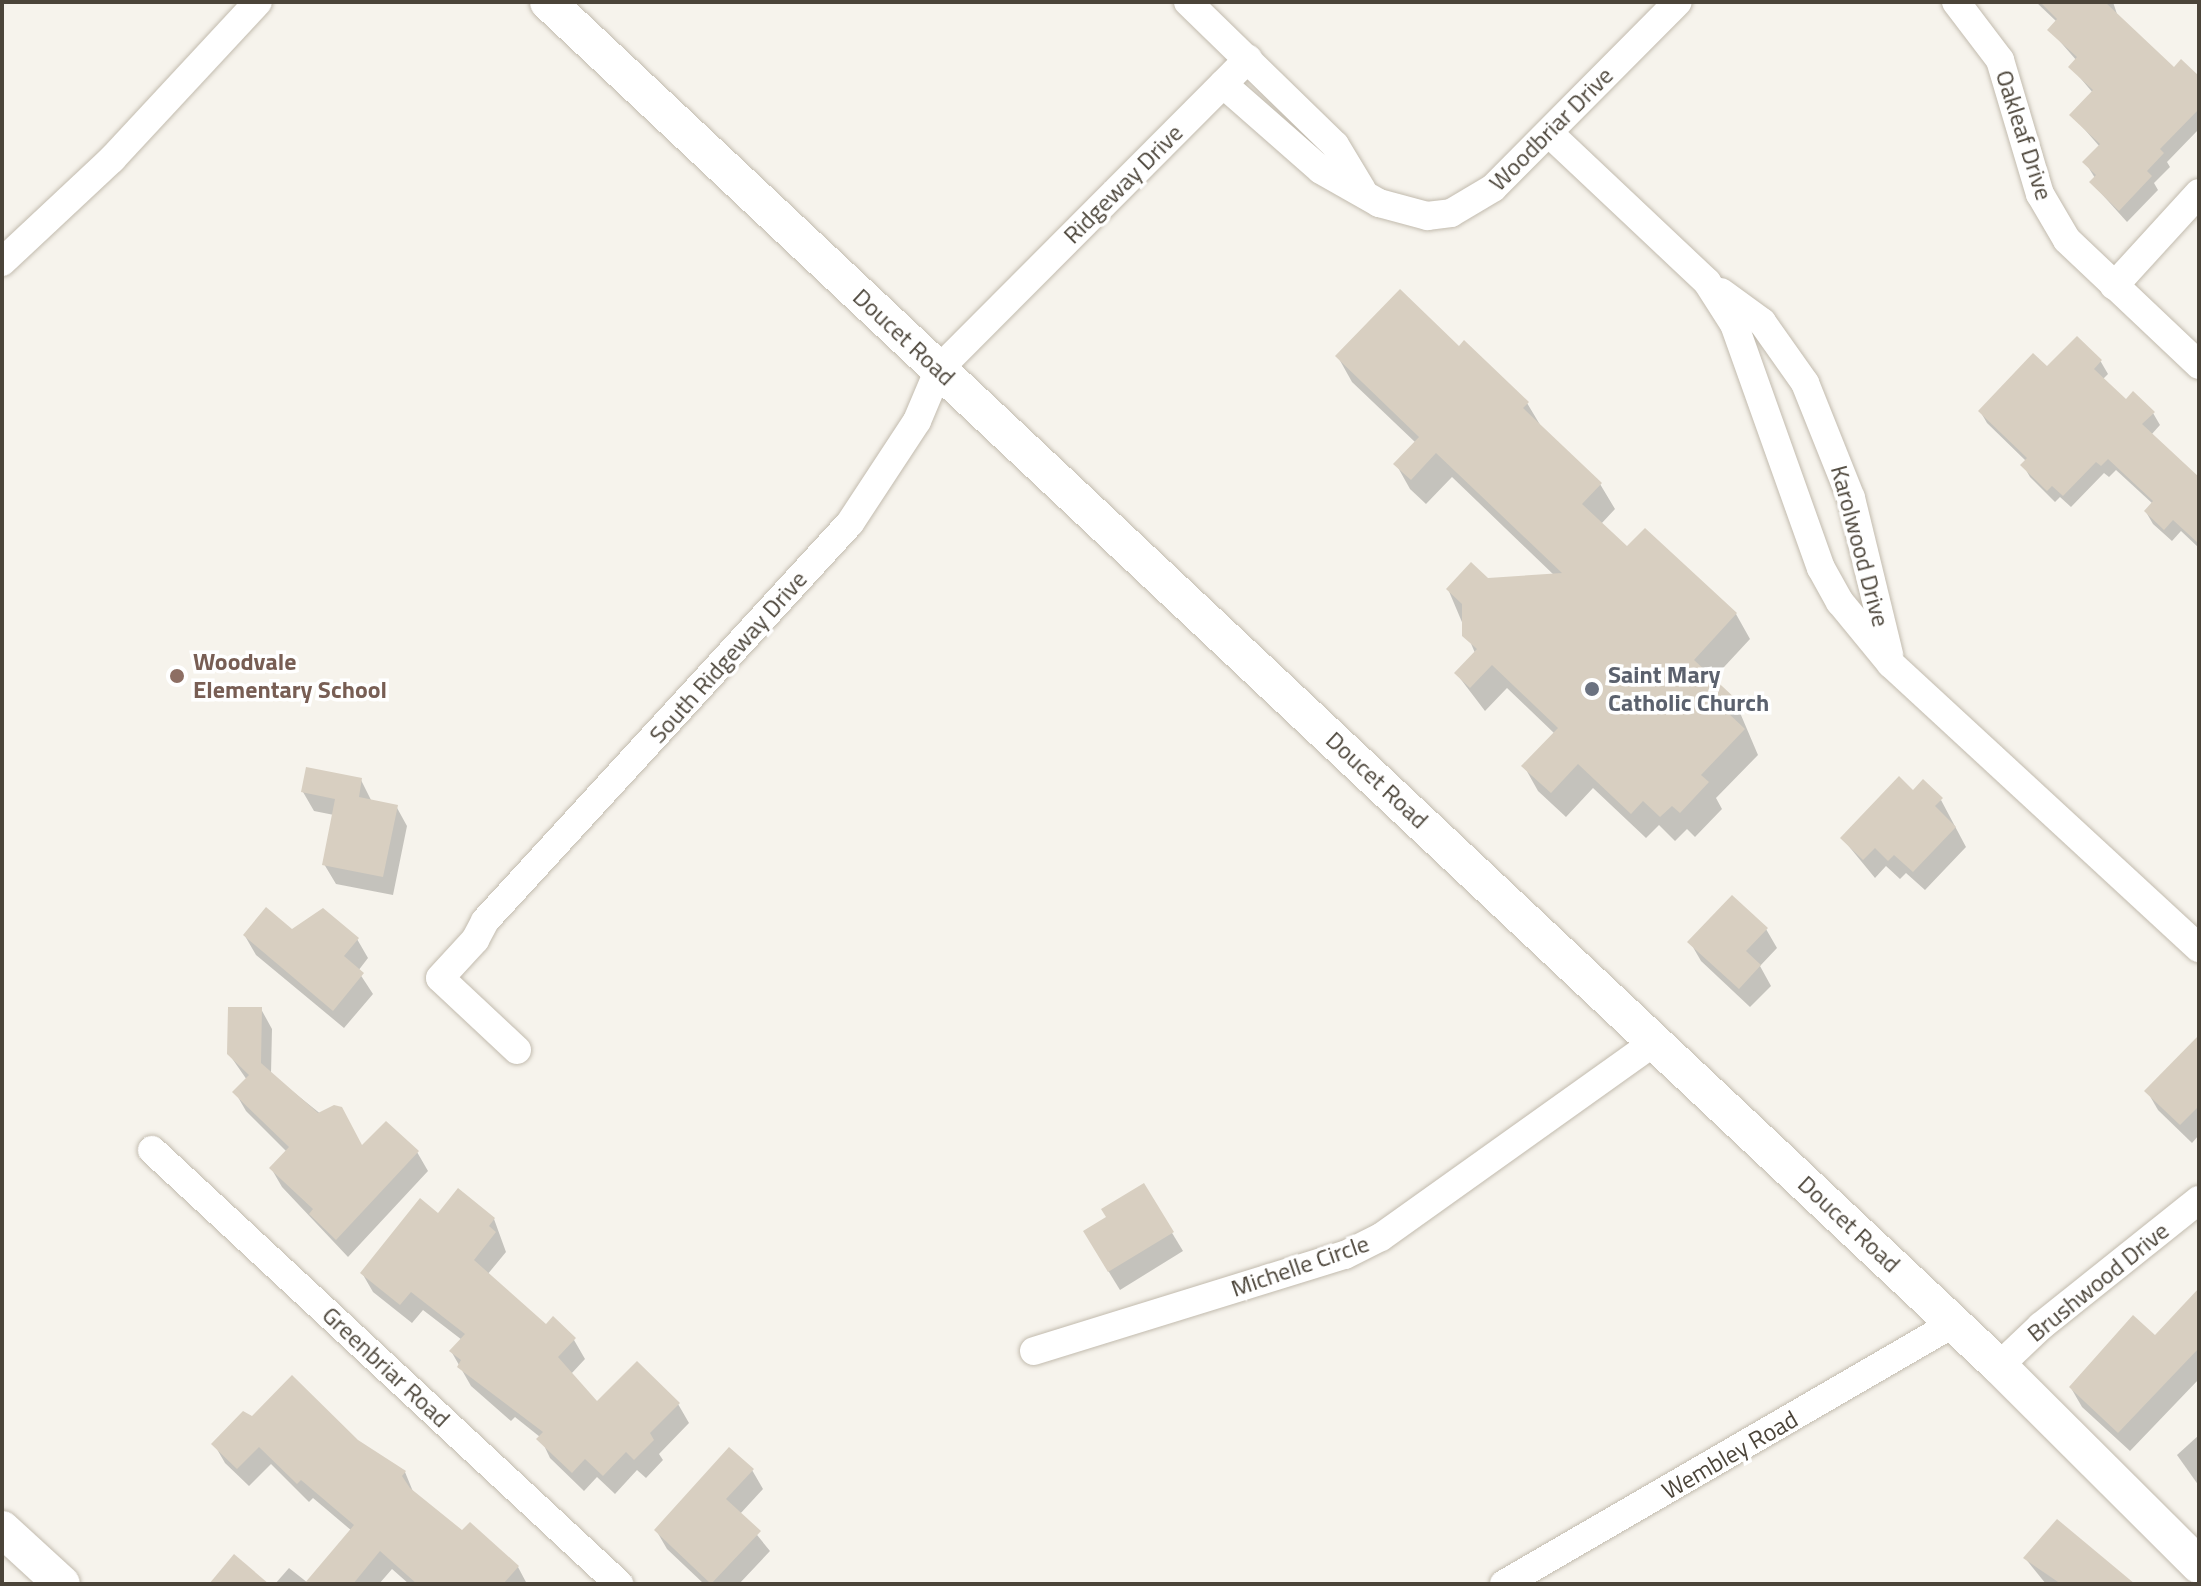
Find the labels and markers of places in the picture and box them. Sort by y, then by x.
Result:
place label: Woodvale Elementary School [193,648,387,704]
place label: Saint Mary Catholic Church [1608,661,1769,717]
marker: Woodvale Elementary School [168,667,186,685]
marker: Saint Mary Catholic Church [1583,680,1601,698]

